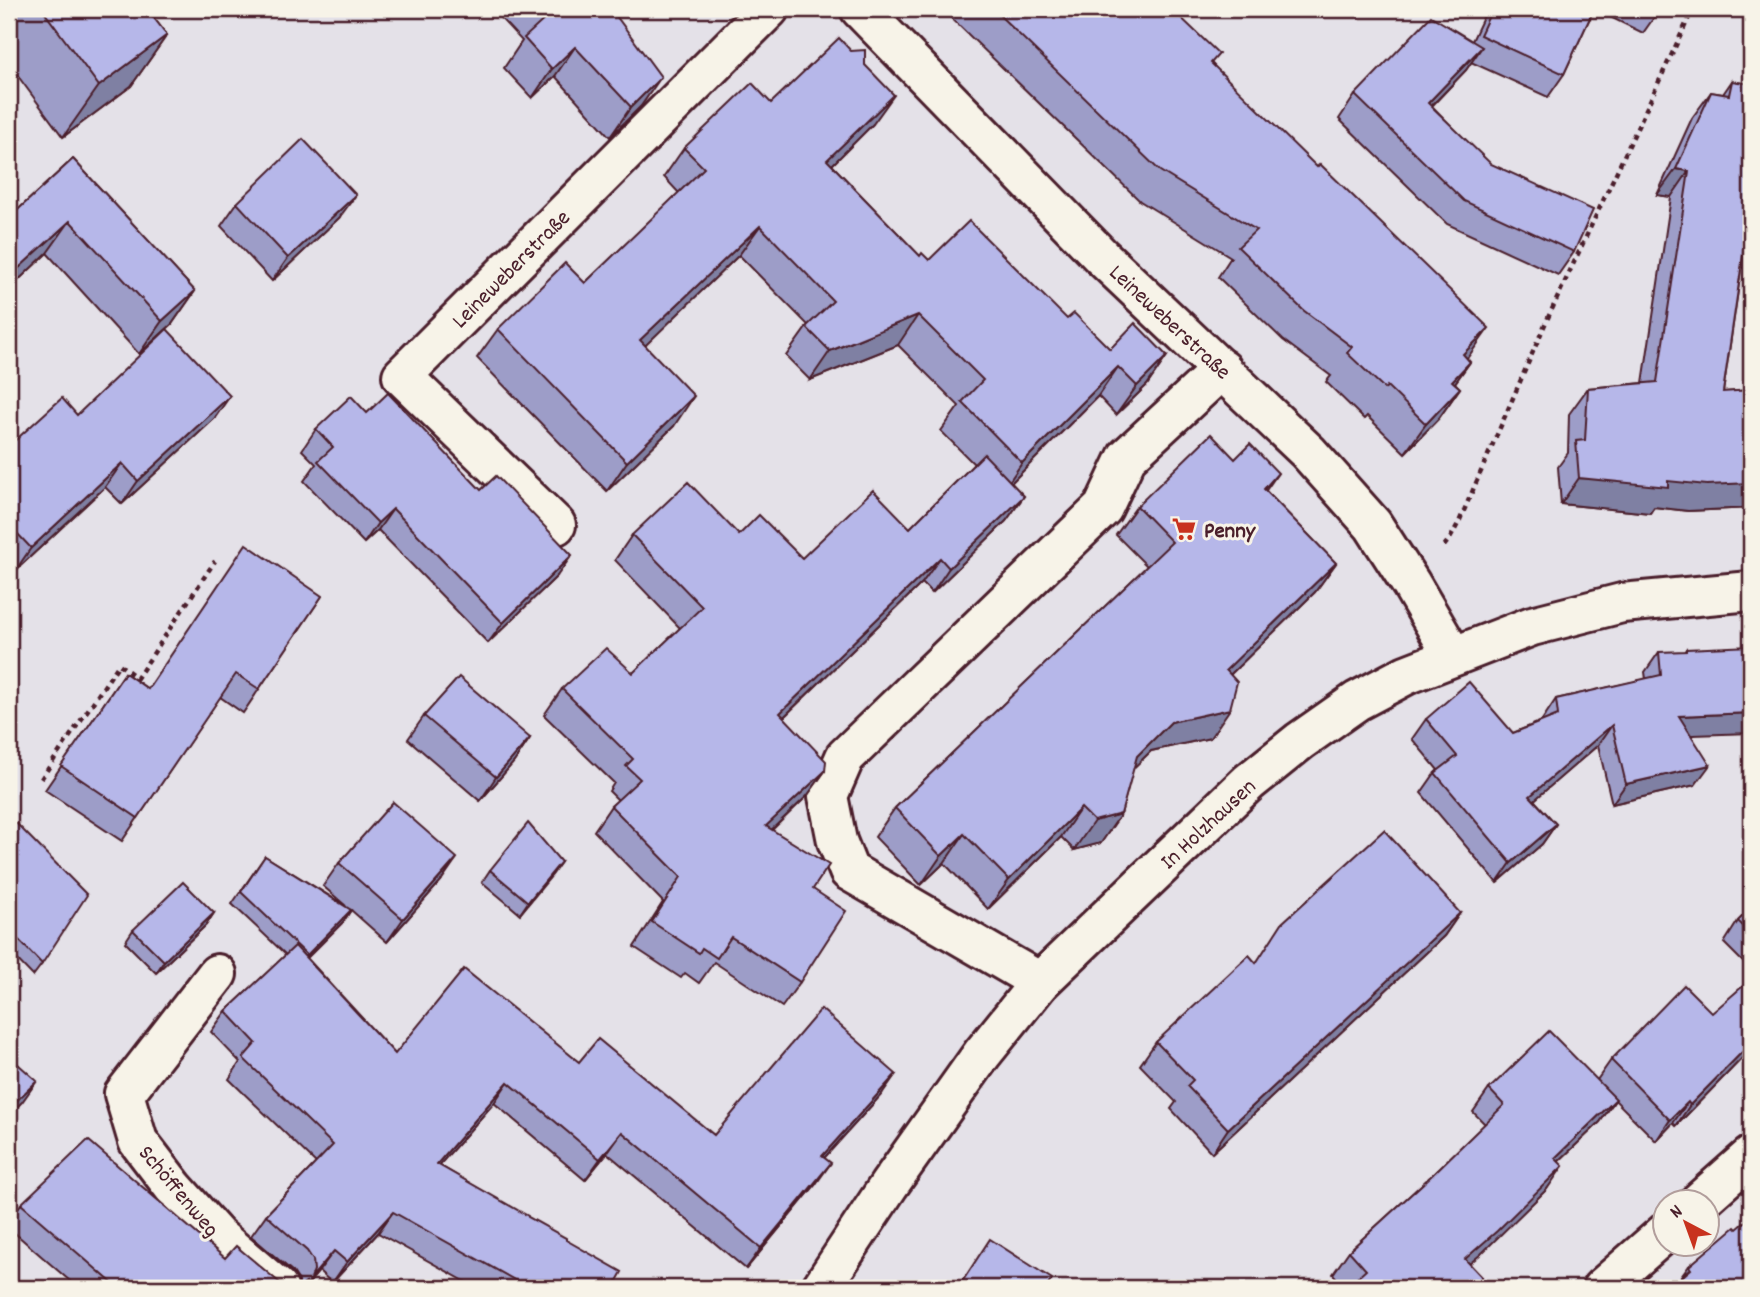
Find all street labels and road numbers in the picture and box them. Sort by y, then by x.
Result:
street label: Leineweberstraße [445,203,579,337]
street label: Leineweberstraße [1100,258,1237,389]
street label: In Holzhausen [1154,772,1265,879]
street label: Schöffenweg [129,1139,226,1246]

